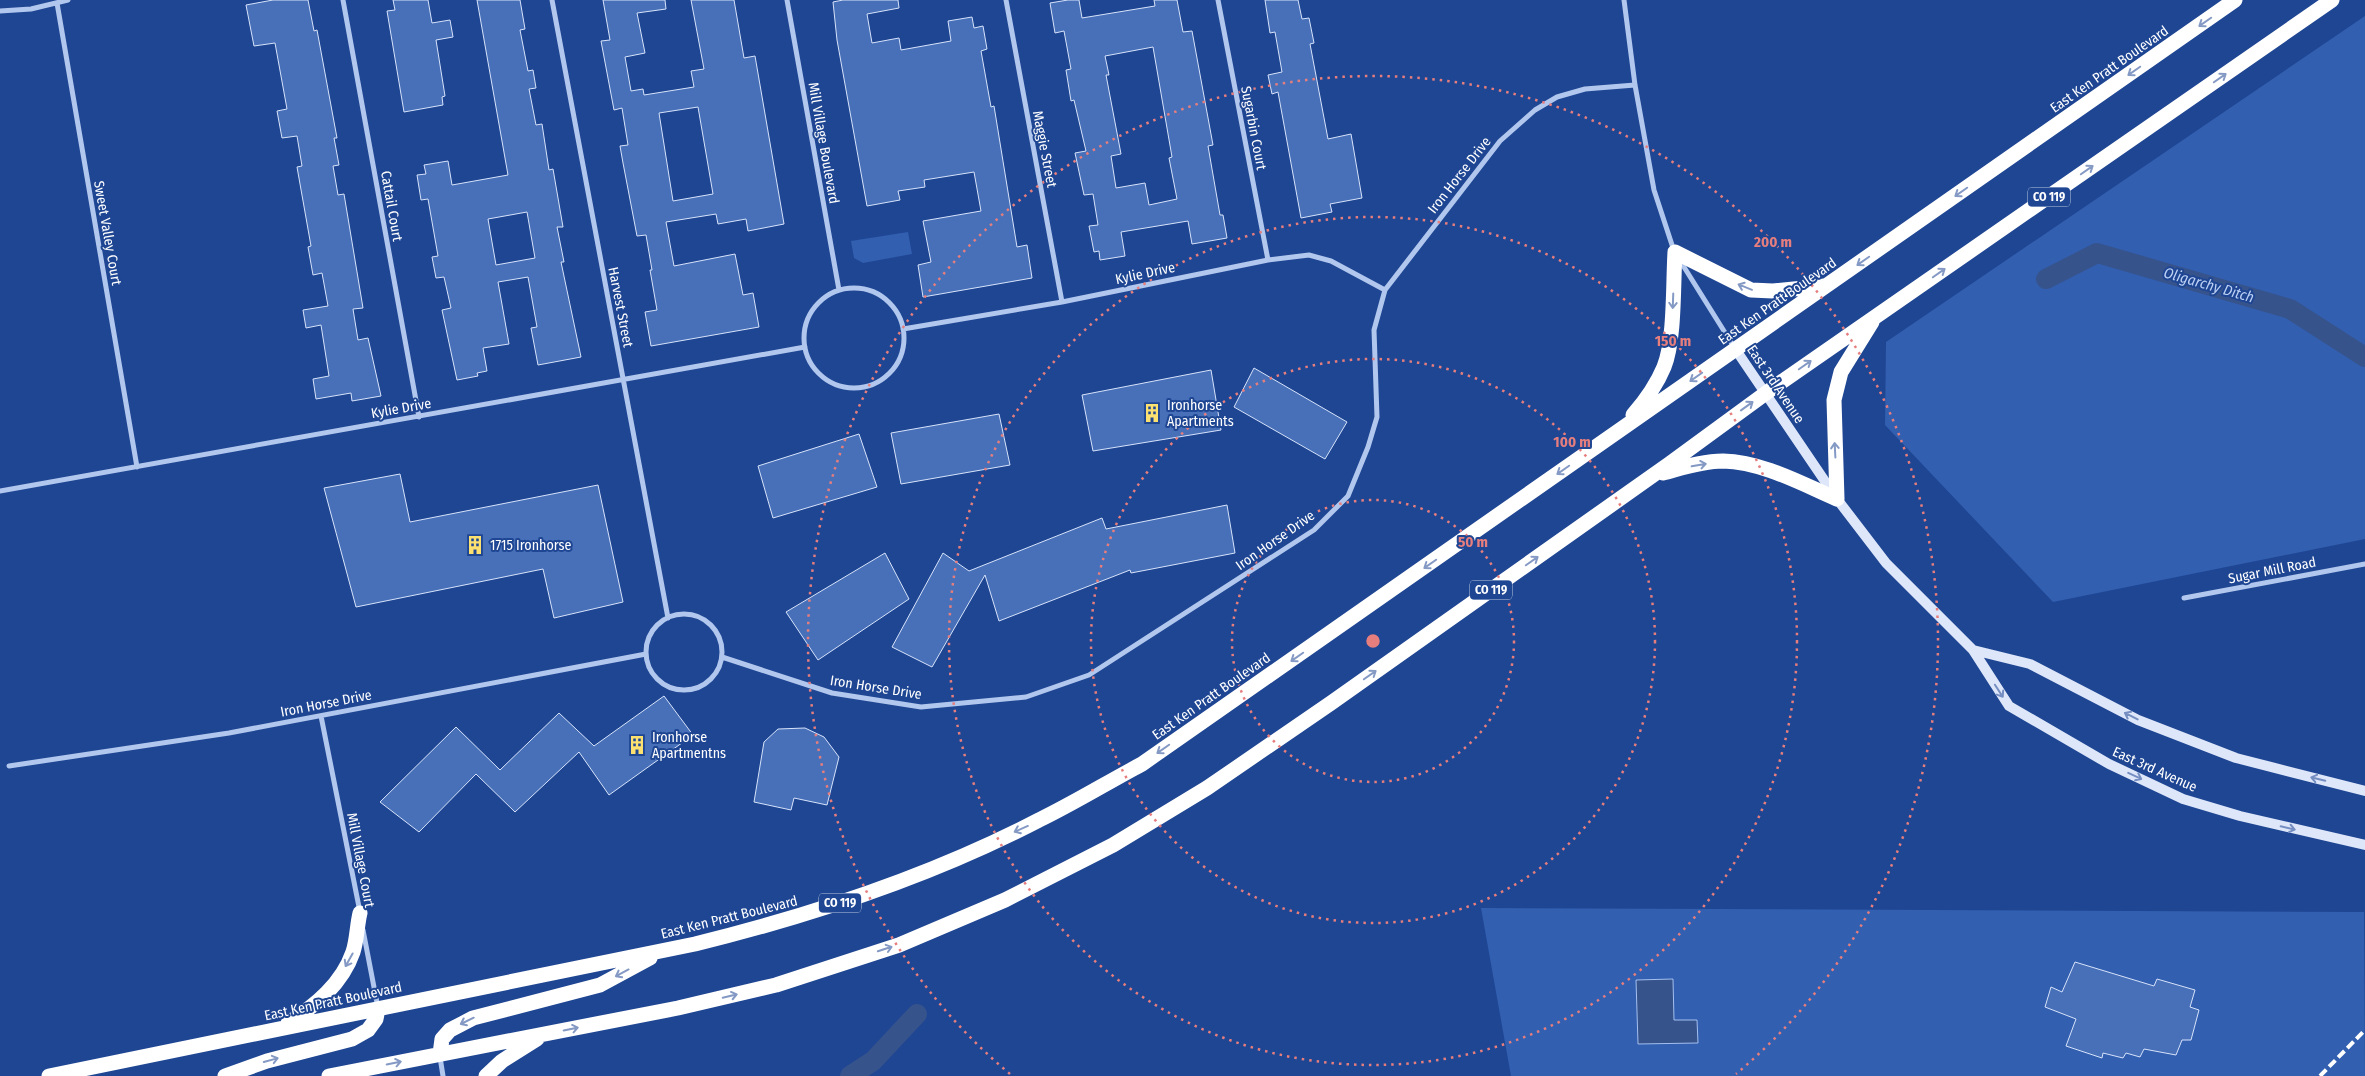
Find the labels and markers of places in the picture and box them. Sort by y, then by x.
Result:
place label: Ironhorse Apartments [1167,397,1234,430]
building icon: Ironhorse Apartments [1141,402,1163,424]
building icon: 1715 Ironhorse [464,534,486,556]
place label: 1715 Ironhorse [490,537,571,554]
centre of rings [1364,632,1382,650]
place label: Ironhorse Apartmentns [652,729,726,762]
building icon: Ironhorse Apartmentns [626,734,648,756]

